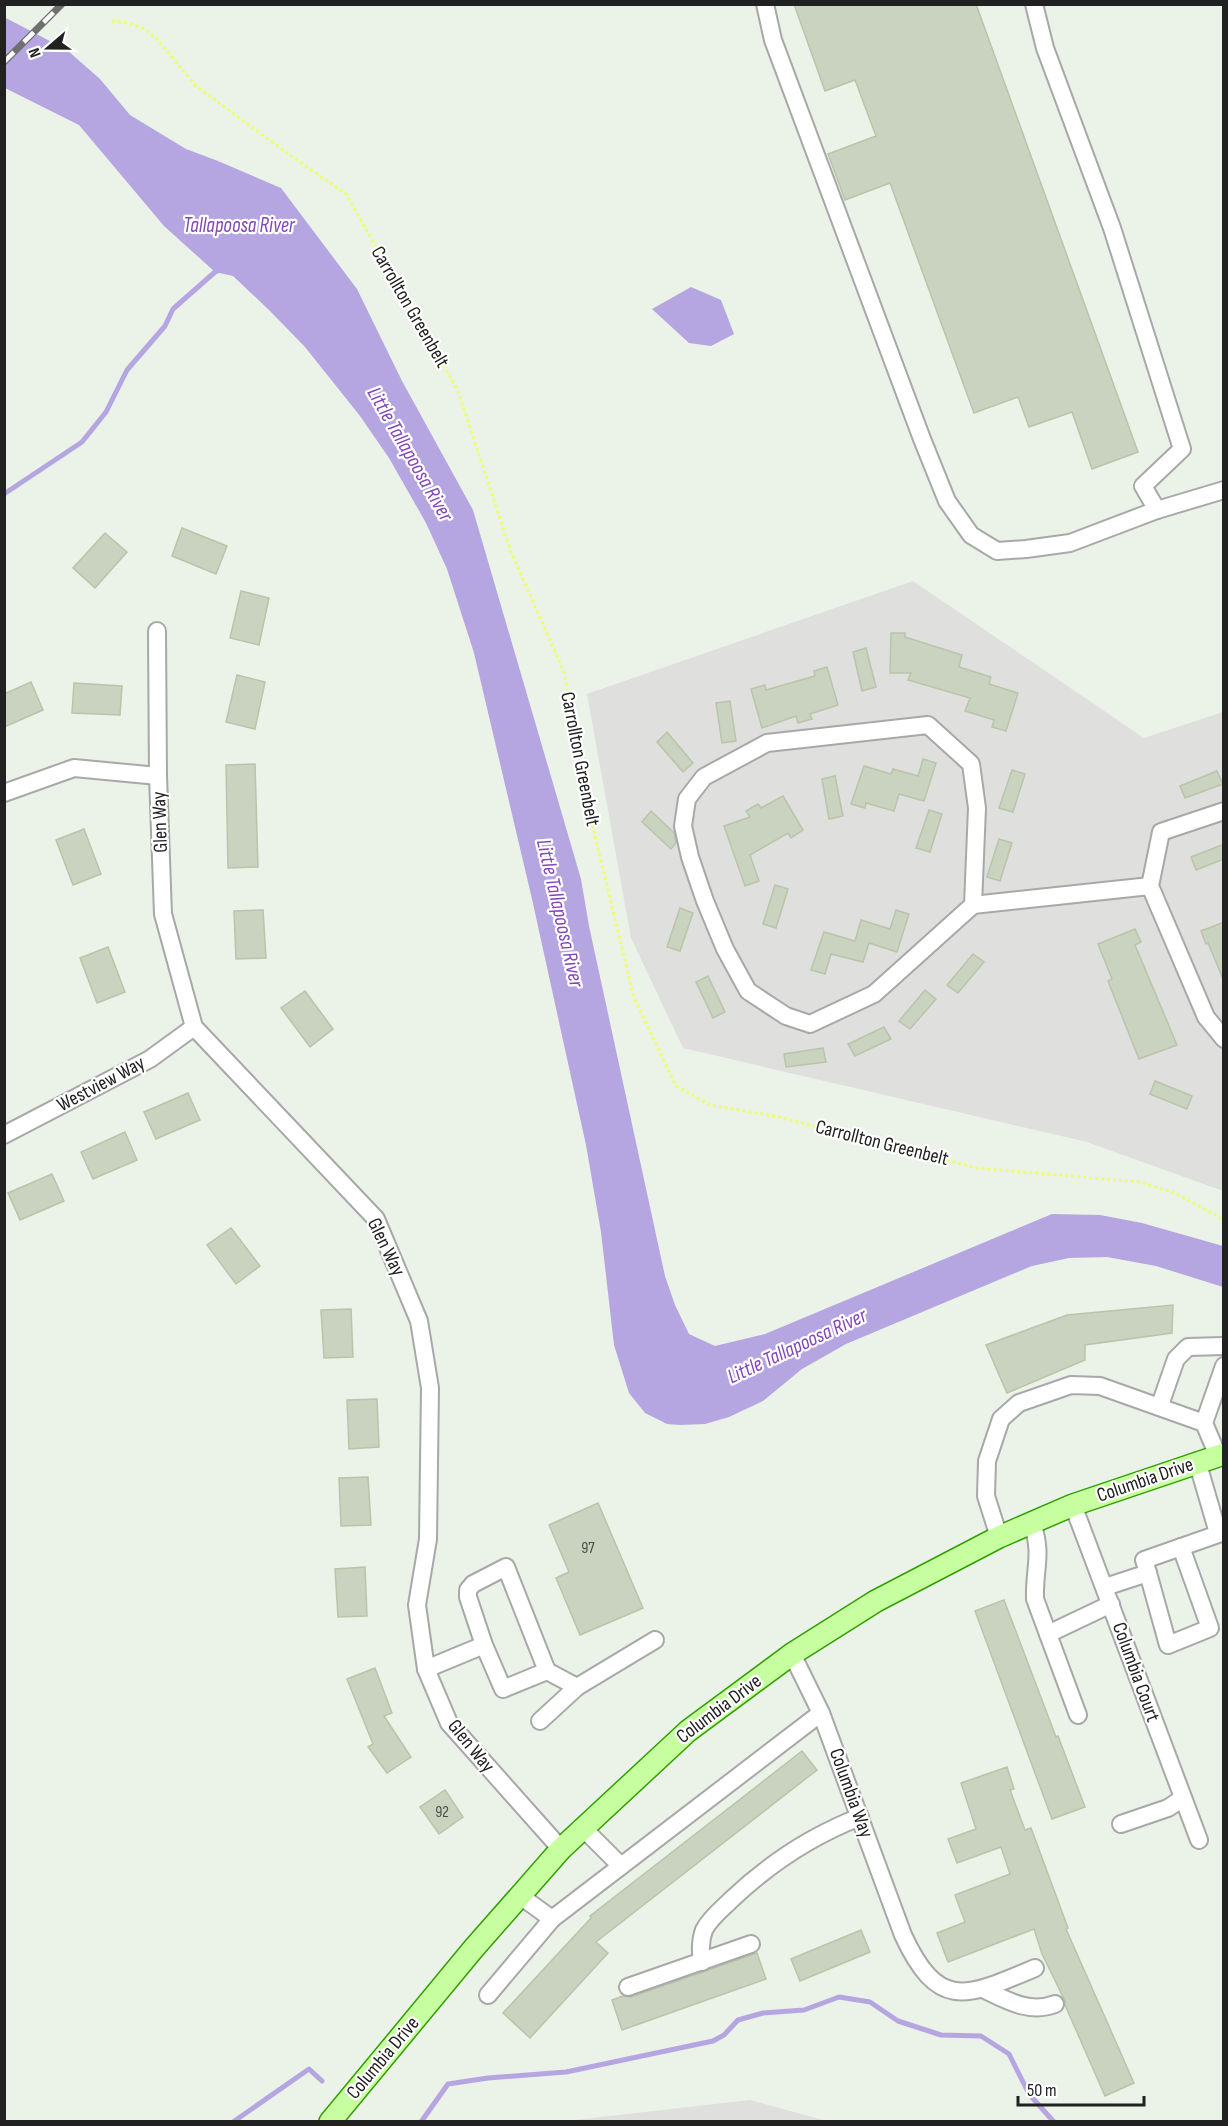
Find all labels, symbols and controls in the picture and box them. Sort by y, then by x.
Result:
north arrow [18,18,78,78]
text: N [25,45,46,60]
water label: Tallapoosa River [183,213,296,238]
street label: Carrollton Greenbelt [366,242,454,372]
water label: Little Tallapoosa River [361,382,459,526]
street label: Carrollton Greenbelt [555,690,605,828]
street label: Glen Way [147,791,173,853]
water label: Little Tallapoosa River [531,837,589,990]
street label: Westview Way [53,1051,149,1117]
street label: Carrollton Greenbelt [813,1115,951,1171]
street label: Glen Way [362,1214,410,1280]
water label: Little Tallapoosa River [723,1302,872,1389]
street label: Columbia Drive [1094,1452,1196,1508]
house number: 97 [581,1539,595,1558]
street label: Columbia Court [1107,1619,1165,1725]
street label: Columbia Drive [672,1669,766,1749]
street label: Glen Way [442,1715,500,1778]
street label: Columbia Way [824,1745,878,1841]
house number: 92 [435,1803,449,1822]
street label: Columbia Drive [341,2012,425,2104]
scale bar [1018,2069,1144,2107]
text: 50 m [1027,2080,1057,2101]

